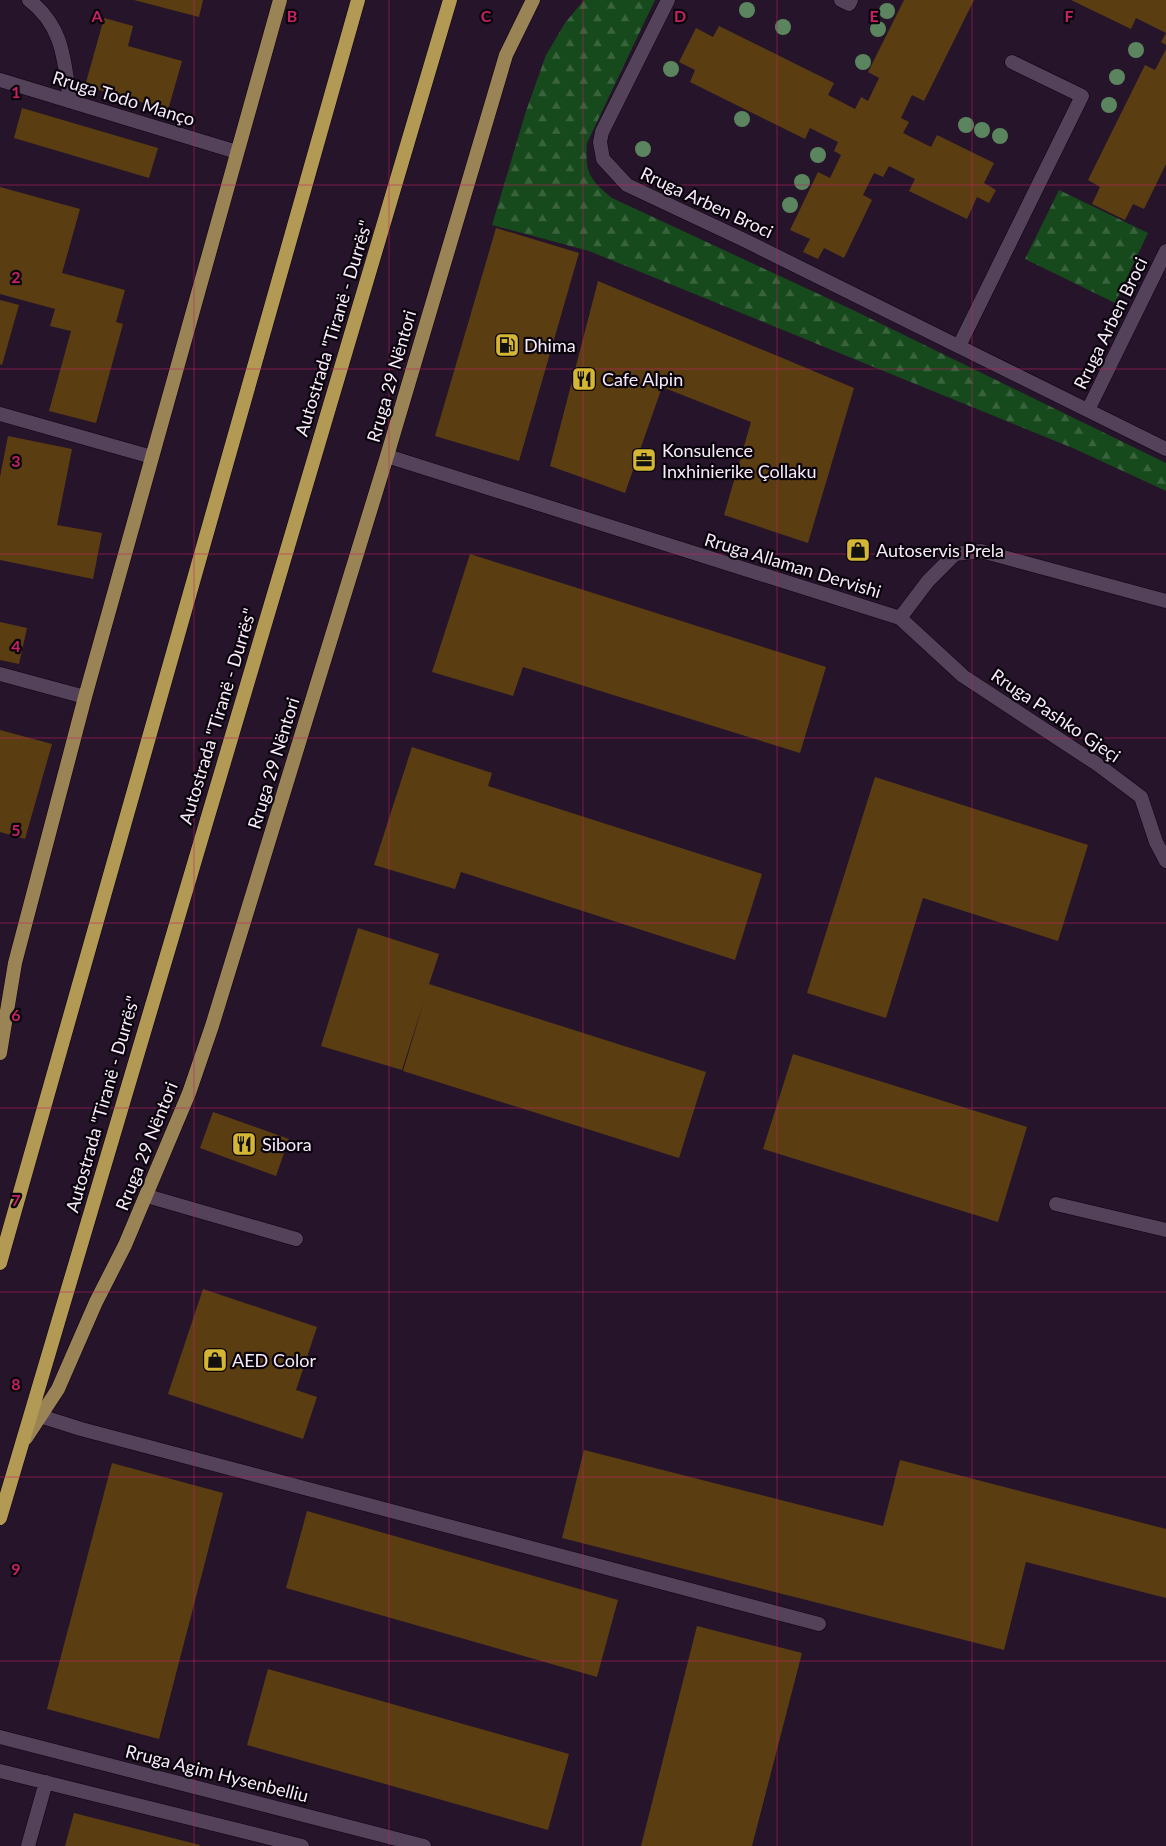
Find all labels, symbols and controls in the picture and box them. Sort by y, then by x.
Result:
text: A [90,6,103,25]
text: B [287,6,297,25]
text: C [481,6,492,25]
text: D [674,6,686,25]
text: E [869,6,879,25]
text: F [1064,6,1074,25]
street label: Rruga Todo Manço [50,66,198,130]
text: 1 [11,82,21,101]
street label: Rruga Arben Broci [637,162,777,242]
street label: Autostrada "Tiranë - Durrës" [290,217,376,439]
street label: Rruga Arben Broci [1069,254,1151,392]
text: 2 [11,267,21,286]
street label: Rruga 29 Nëntori [362,307,420,445]
fuel station icon: Dhima [494,332,520,358]
place label: Dhima [524,334,576,356]
restaurant icon: Cafe Alpin [571,366,597,392]
place label: Cafe Alpin [602,368,683,390]
place label: Konsulence Inxhinierike Çollaku [662,439,816,482]
office icon: Konsulence Inxhinierike Çollaku [631,447,657,473]
text: 3 [11,451,21,470]
street label: Rruga Allaman Dervishi [702,528,884,602]
shop icon: Autoservis Prela [845,537,871,563]
place label: Autoservis Prela [876,539,1004,561]
street label: Autostrada "Tiranë - Durrës" [174,605,260,827]
text: 4 [11,636,21,655]
street label: Rruga Pashko Gjeçi [987,664,1125,766]
street label: Rruga 29 Nëntori [243,695,303,831]
text: 5 [11,820,21,839]
street label: Autostrada "Tiranë - Durrës" [60,993,144,1215]
text: 6 [11,1005,21,1024]
street label: Rruga 29 Nëntori [110,1079,182,1213]
restaurant icon: Sibora [231,1131,257,1157]
place label: Sibora [262,1133,312,1155]
text: 7 [11,1190,21,1209]
shop icon: AED Color [202,1347,228,1373]
place label: AED Color [232,1349,316,1371]
text: 8 [11,1374,21,1393]
text: 9 [11,1559,21,1578]
street label: Rruga Agim Hysenbelliu [123,1740,311,1806]

